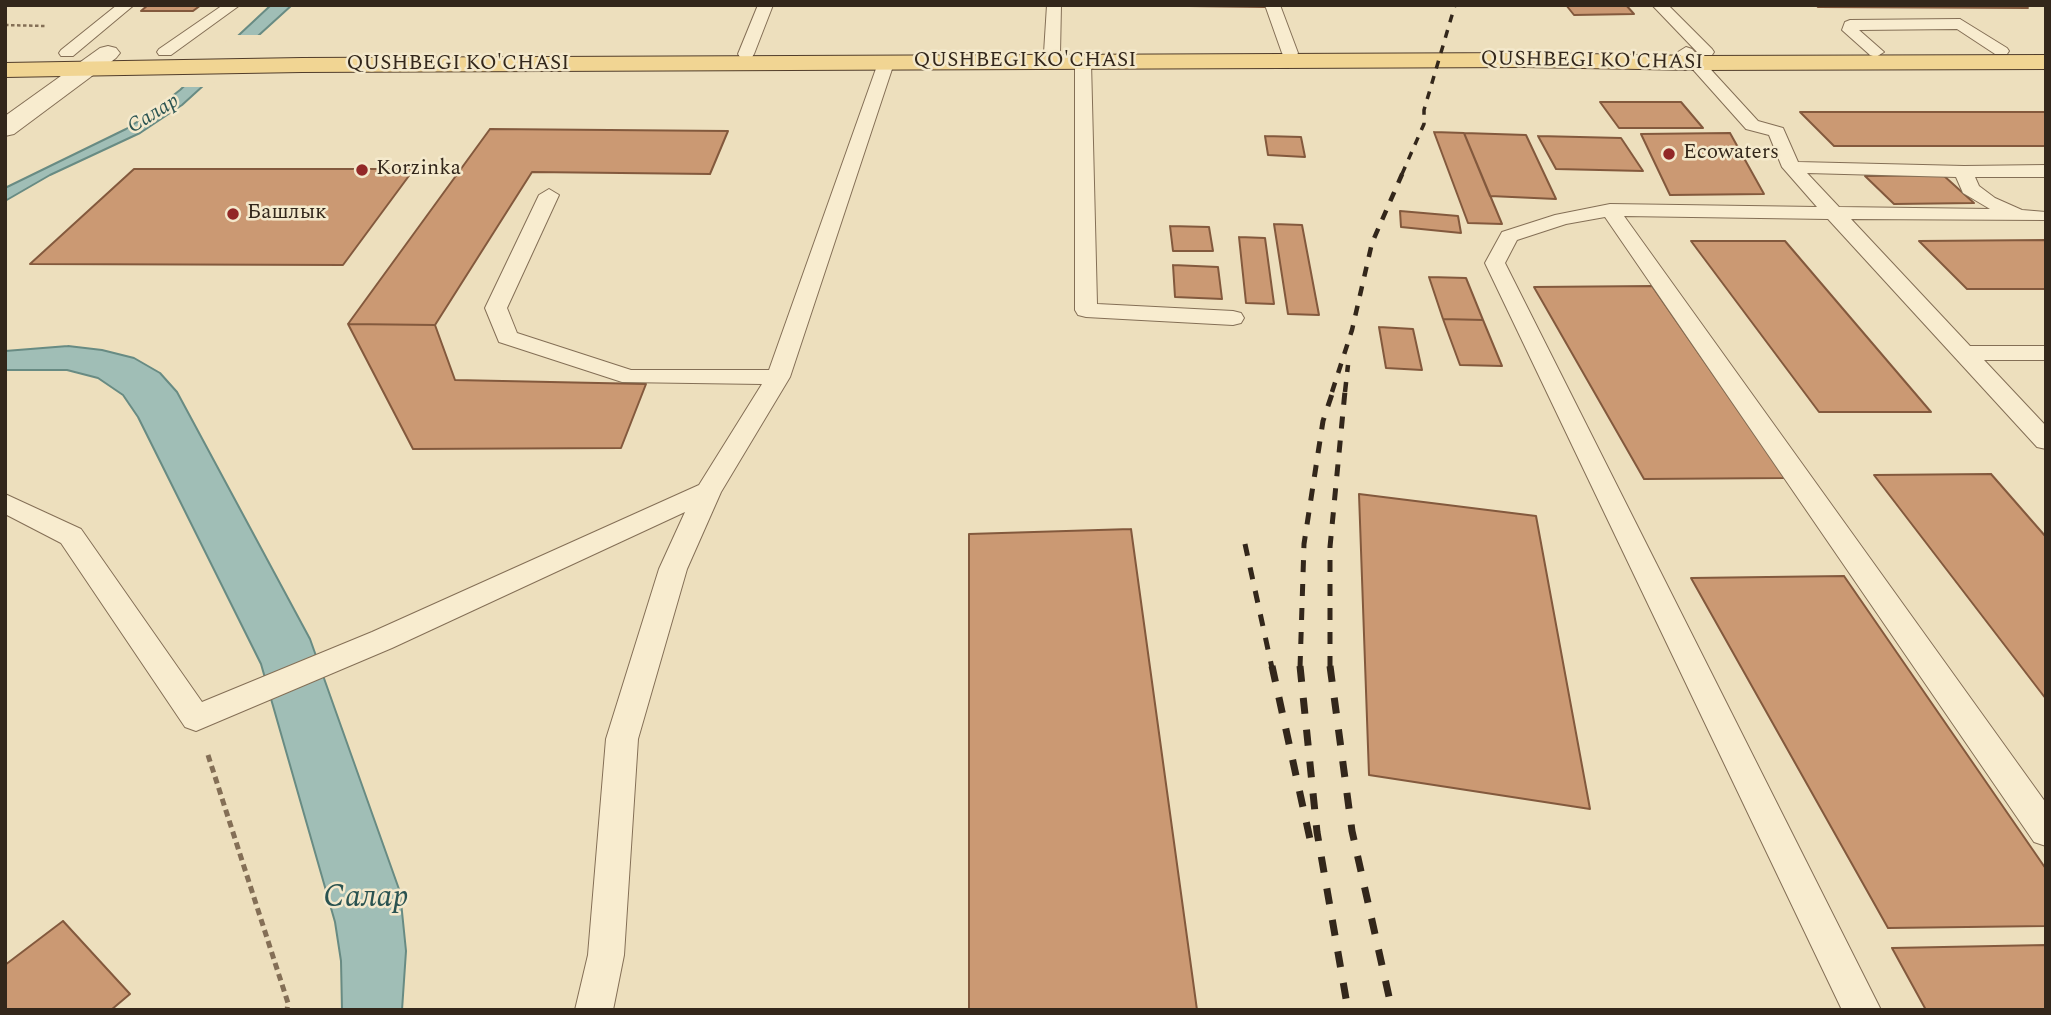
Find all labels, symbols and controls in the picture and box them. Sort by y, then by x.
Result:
street label: QUSHBEGI KO'CHASI [1480,47,1704,77]
street label: QUSHBEGI KO'CHASI [914,49,1136,75]
street label: QUSHBEGI KO'CHASI [347,52,569,78]
water label: Салар [124,89,184,141]
place label: Ecowaters [1683,141,1779,167]
marker: Ecowaters [1661,146,1677,162]
place label: Korzinka [376,157,461,183]
marker: Korzinka [354,162,370,178]
place label: Башлык [247,201,327,227]
marker: Башлык [225,206,241,222]
water label: Салар [323,881,409,919]

